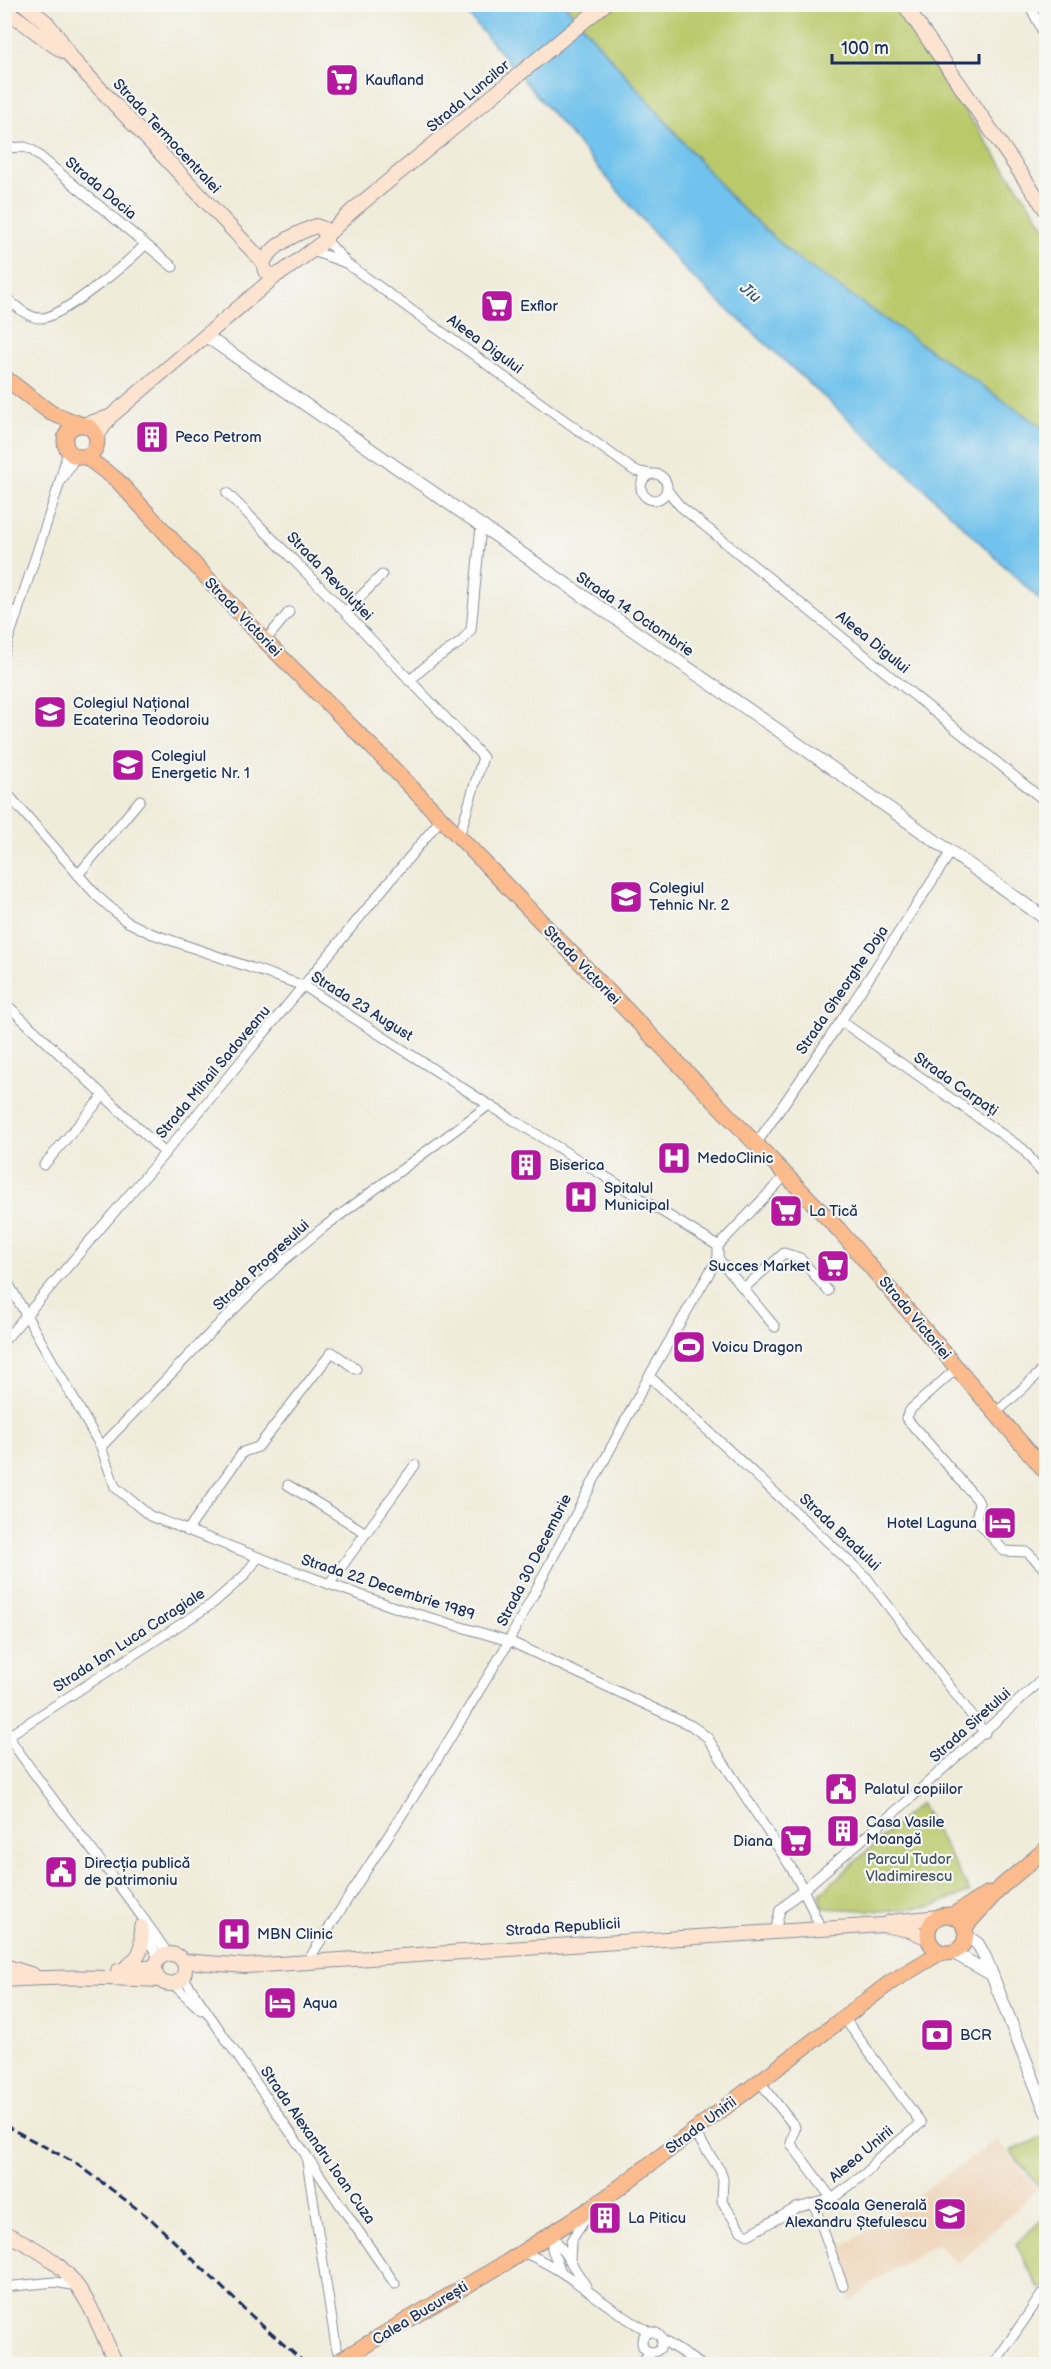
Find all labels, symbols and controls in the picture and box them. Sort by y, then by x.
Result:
scale bar [832,27,979,65]
text: 100 m [841,38,889,59]
street label: Strada Luncilor [423,56,514,137]
supermarket icon: Kaufland [324,62,360,98]
place label: Kaufland [365,71,424,90]
street label: Strada Termocentralei [109,75,225,198]
street label: Strada Dacia [61,153,140,224]
water label: Jiu [735,278,764,307]
supermarket icon: Exflor [479,288,515,324]
place label: Exflor [520,297,558,316]
street label: Aleea Digului [443,310,526,378]
building icon: Peco Petrom [134,419,170,455]
place label: Peco Petrom [175,428,262,447]
street label: Strada Revoluției [282,528,377,625]
street label: Strada 14 Octombrie [572,568,697,661]
street label: Strada Victoriei [200,574,285,661]
street label: Aleea Digului [832,607,913,678]
school or university icon: Colegiul Național Ecaterina Teodoroiu [32,694,68,730]
place label: Colegiul Național Ecaterina Teodoroiu [73,694,209,730]
school or university icon: Colegiul Energetic Nr. 1 [110,747,146,783]
place label: Colegiul Energetic Nr. 1 [151,747,250,783]
school or university icon: Colegiul Tehnic Nr. 2 [608,879,644,915]
place label: Colegiul Tehnic Nr. 2 [649,879,729,915]
street label: Strada Victoriei [539,922,624,1009]
street label: Strada Gheorghe Doja [792,922,893,1058]
street label: Strada 23 August [307,967,417,1046]
street label: Strada Mihail Sadoveanu [152,1002,275,1143]
street label: Strada Carpați [910,1048,1002,1121]
hospital icon: MedoClinic [656,1140,692,1176]
building icon: Biserica [508,1147,544,1183]
place label: MedoClinic [697,1149,773,1168]
place label: Biserica [549,1156,605,1175]
hospital icon: Spitalul Municipal [563,1179,599,1215]
place label: Spitalul Municipal [604,1179,669,1215]
supermarket icon: La Tică [768,1193,804,1229]
place label: La Tică [809,1202,858,1221]
street label: Strada Progresului [209,1216,314,1315]
supermarket icon: Succes Market [815,1248,851,1284]
place label: Succes Market [709,1257,810,1276]
street label: Strada Victoriei [874,1273,955,1364]
sports icon: Voicu Dragon [671,1329,707,1365]
place label: Voicu Dragon [712,1338,803,1357]
street label: Strada Bradului [795,1490,884,1575]
street label: Strada 30 Decembrie [493,1491,576,1630]
hotel icon: Hotel Laguna [982,1505,1018,1541]
place label: Hotel Laguna [887,1514,977,1533]
street label: Strada 22 Decembrie 1989 [299,1550,477,1625]
street label: Strada Ion Luca Caragiale [50,1584,209,1697]
street label: Strada Siretului [926,1684,1015,1767]
public building icon: Palatul copiilor [823,1771,859,1807]
place label: Palatul copiilor [864,1780,963,1799]
building icon: Casa Vasile Moangă [825,1813,861,1849]
place label: Casa Vasile Moangă [866,1813,944,1849]
supermarket icon: Diana [778,1823,814,1859]
place label: Diana [733,1832,773,1851]
park label: Parcul Tudor Vladimirescu [866,1850,952,1886]
public building icon: Direcția publică de patrimoniu [43,1854,79,1890]
place label: Direcția publică de patrimoniu [84,1854,190,1890]
street label: Strada Republicii [505,1914,621,1941]
hospital icon: MBN Clinic [216,1916,252,1952]
place label: MBN Clinic [257,1925,333,1944]
hotel icon: Aqua [262,1985,298,2021]
place label: Aqua [303,1994,337,2013]
bank icon: BCR [919,2017,955,2053]
place label: BCR [960,2026,992,2045]
street label: Strada Alexandru Ioan Cuza [256,2063,379,2228]
street label: Strada Unirii [662,2093,740,2158]
street label: Aleea Unirii [825,2122,897,2187]
place label: Școala Generală Alexandru Ștefulescu [785,2196,927,2232]
school or university icon: Școala Generală Alexandru Ștefulescu [932,2196,968,2232]
building icon: La Piticu [587,2200,623,2236]
place label: La Piticu [628,2209,686,2228]
street label: Calea București [369,2277,472,2349]

